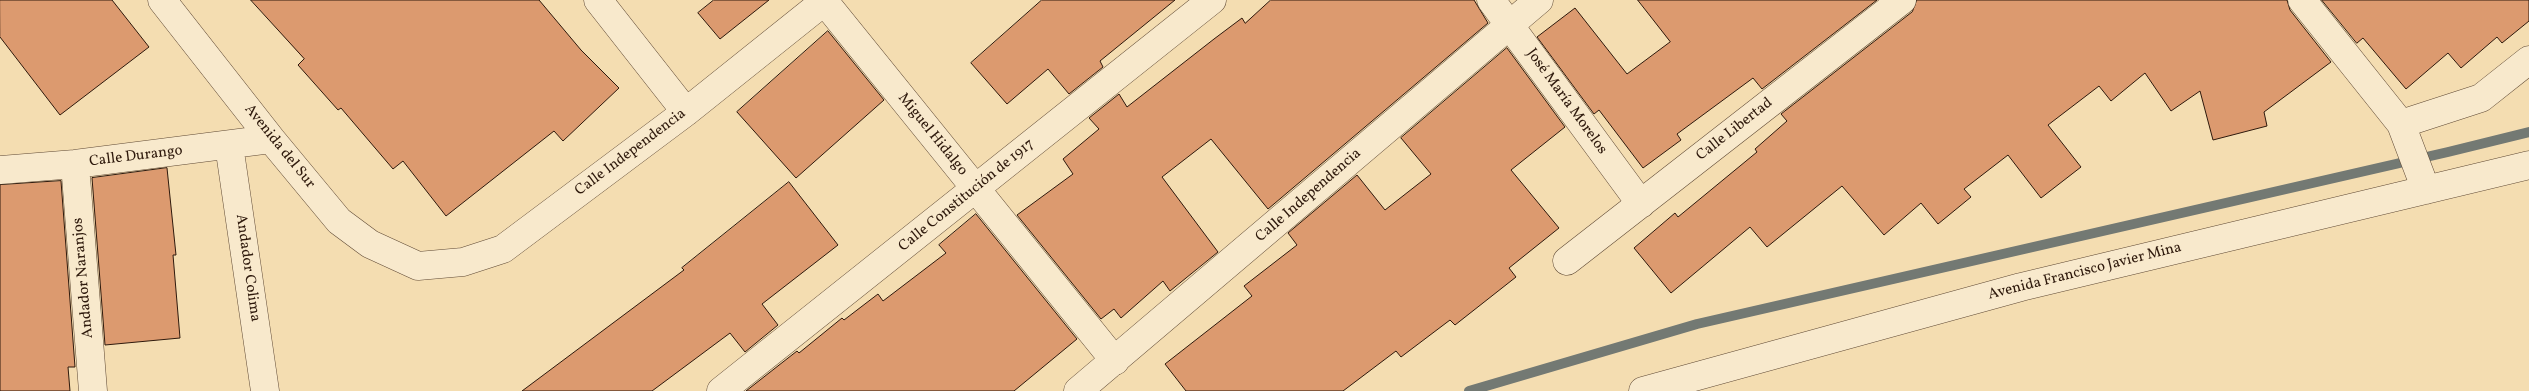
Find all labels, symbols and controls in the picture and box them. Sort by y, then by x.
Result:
street label: José María Morelos [1522,46,1610,158]
street label: Miguel Hidalgo [893,90,971,180]
street label: Calle Libertad [1693,95,1777,165]
street label: Avenida del Sur [240,101,318,193]
street label: Calle Independencia [572,105,690,201]
street label: Calle Constitución de 1917 [896,136,1038,256]
street label: Calle Durango [88,142,184,172]
street label: Calle Independencia [1253,145,1365,247]
street label: Andador Colima [231,213,263,323]
street label: Andador Naranjos [70,217,98,339]
street label: Avenida Francisco Javier Mina [1986,239,2184,305]

